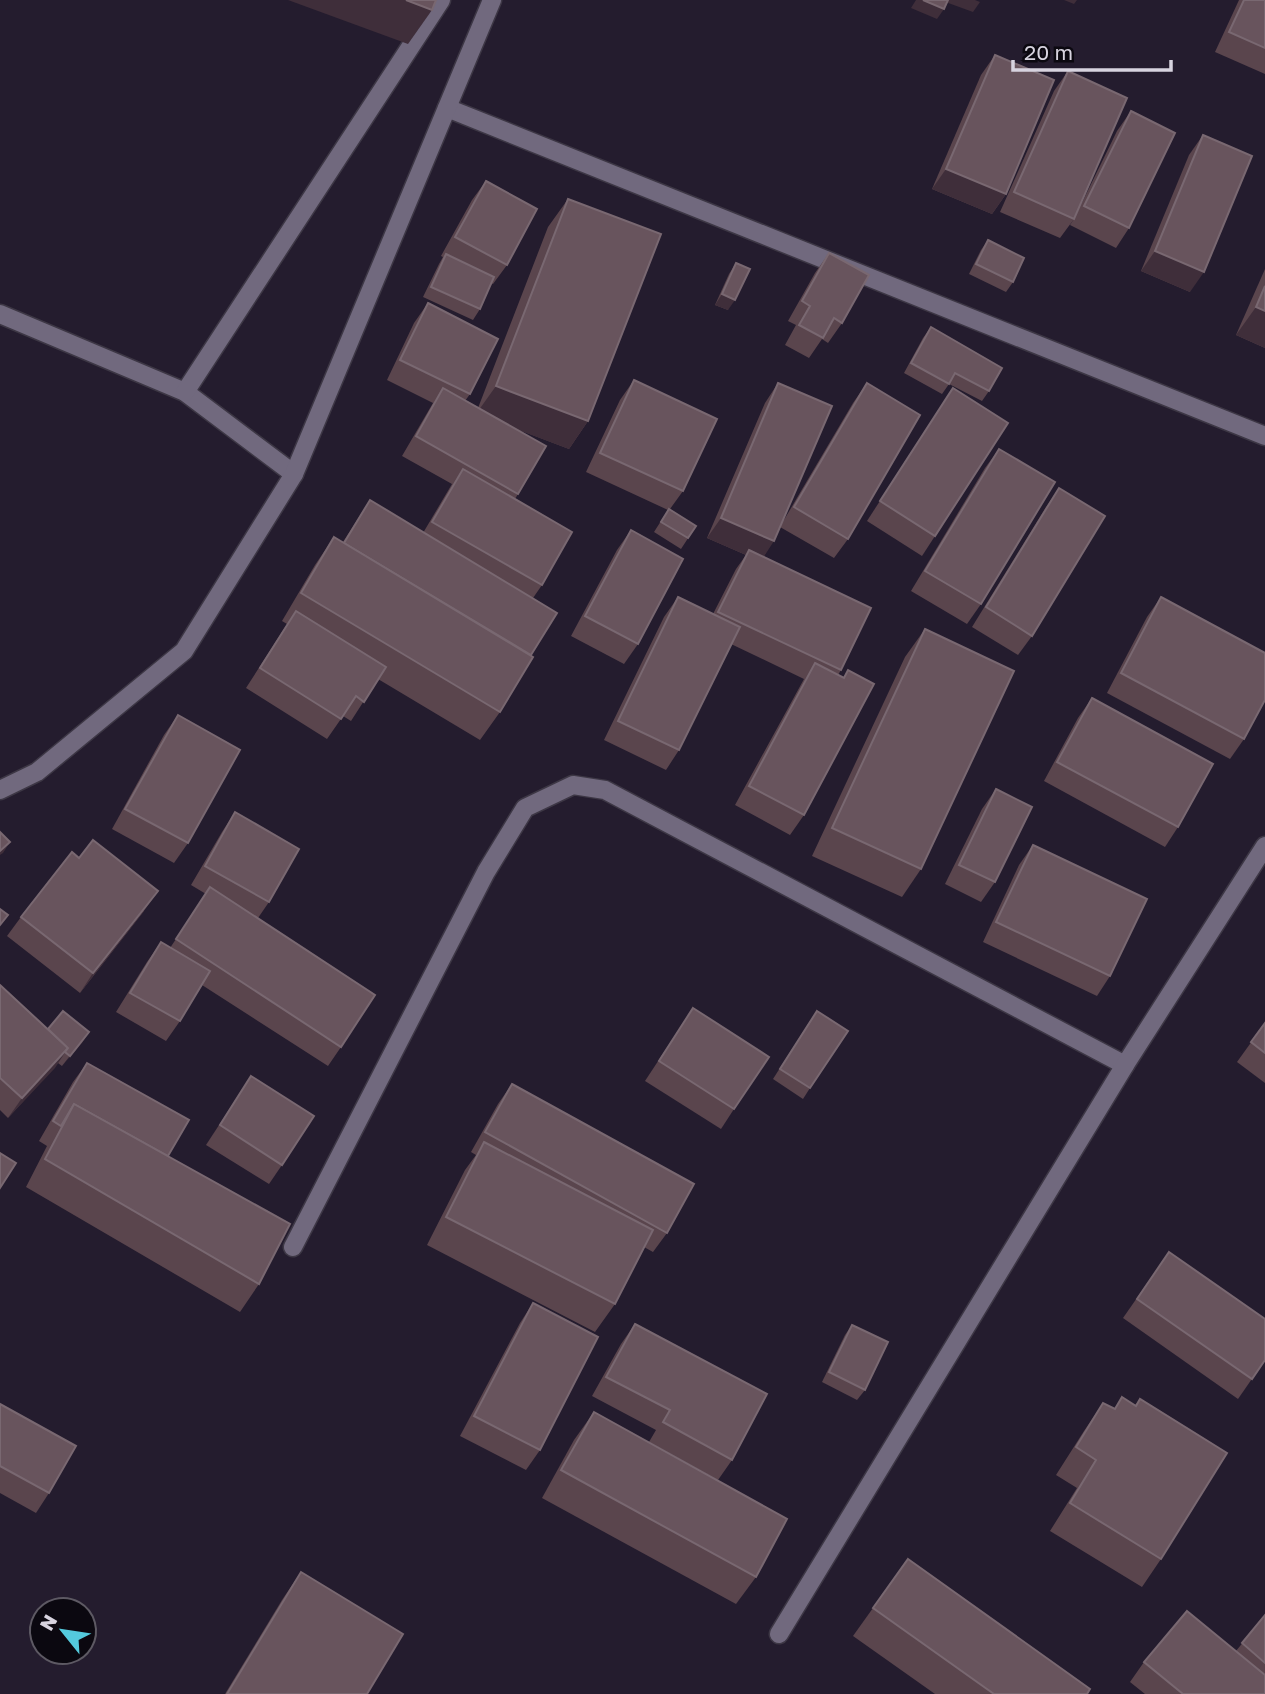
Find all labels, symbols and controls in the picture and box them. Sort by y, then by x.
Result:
scale bar [1013,28,1170,72]
text: 20 m [1024,39,1073,65]
north arrow [28,1596,98,1666]
text: N [34,1610,61,1634]

